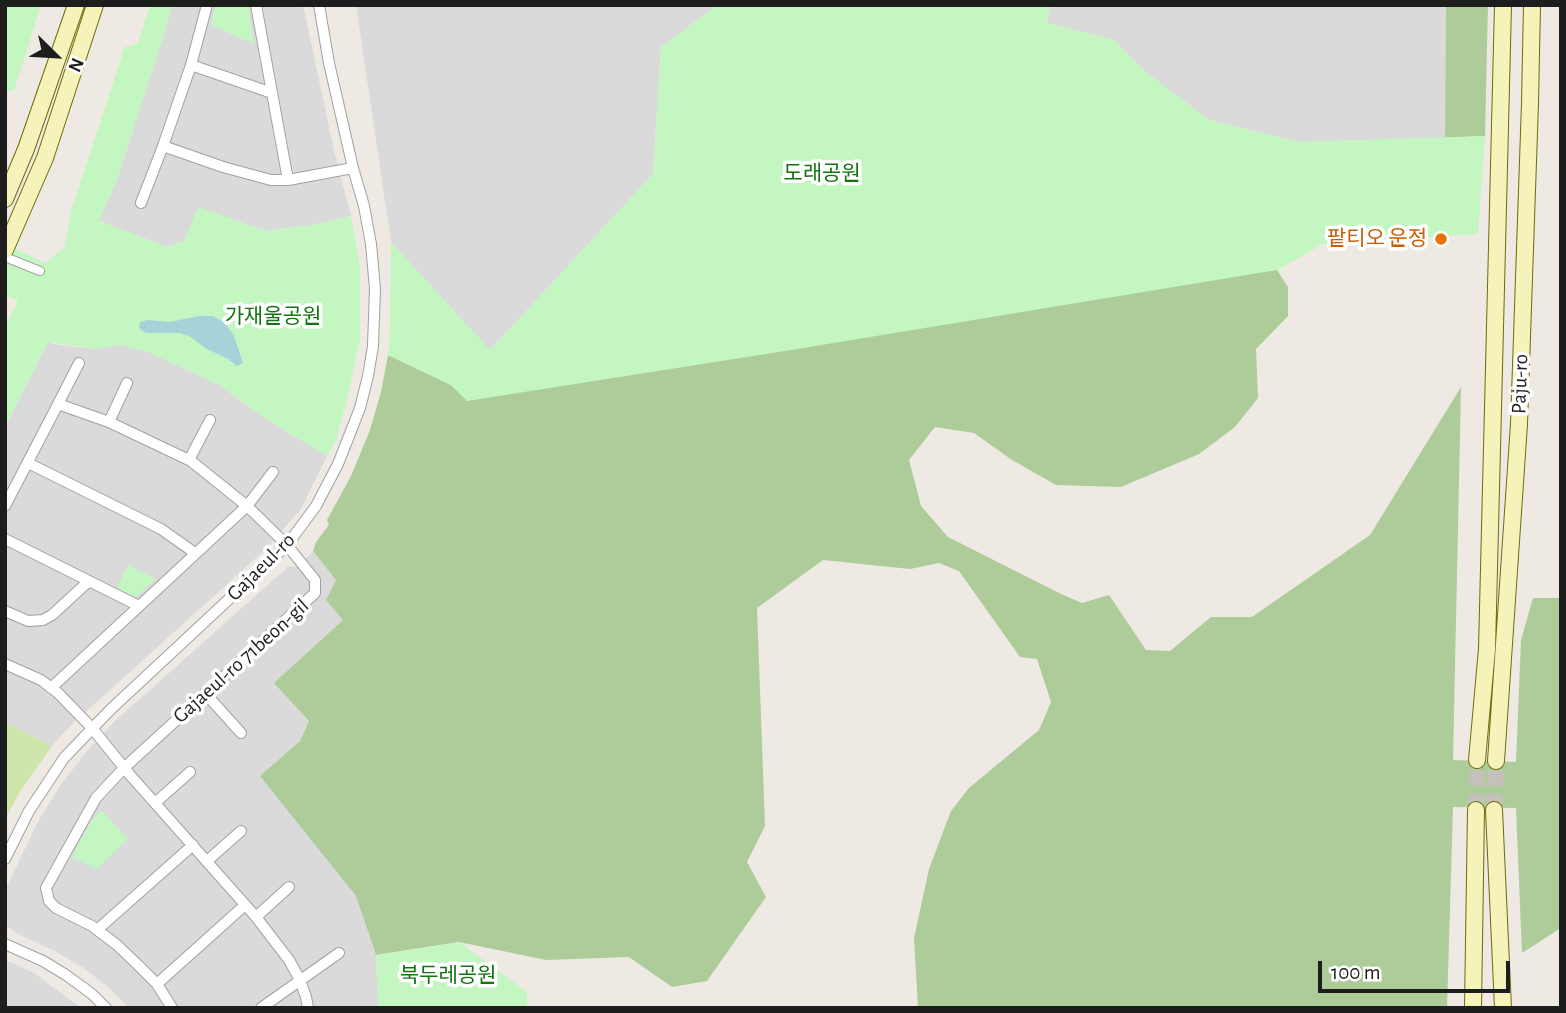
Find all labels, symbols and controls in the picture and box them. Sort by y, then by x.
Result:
north arrow [21,21,91,91]
text: N [64,55,87,75]
park label: 도래공원 [783,161,861,187]
place label: 팥티오 운정 [1327,226,1427,252]
marker: 팥티오 운정 [1433,231,1449,247]
park label: 가재울공원 [225,304,321,330]
street label: Paju-ro [1506,354,1534,414]
street label: Gajaeul-ro [222,528,300,606]
street label: Gajaeul-ro 71beon-gil [168,593,314,729]
scale bar [1321,946,1514,990]
text: 100 m [1331,962,1381,983]
park label: 북두레공원 [400,963,496,989]

